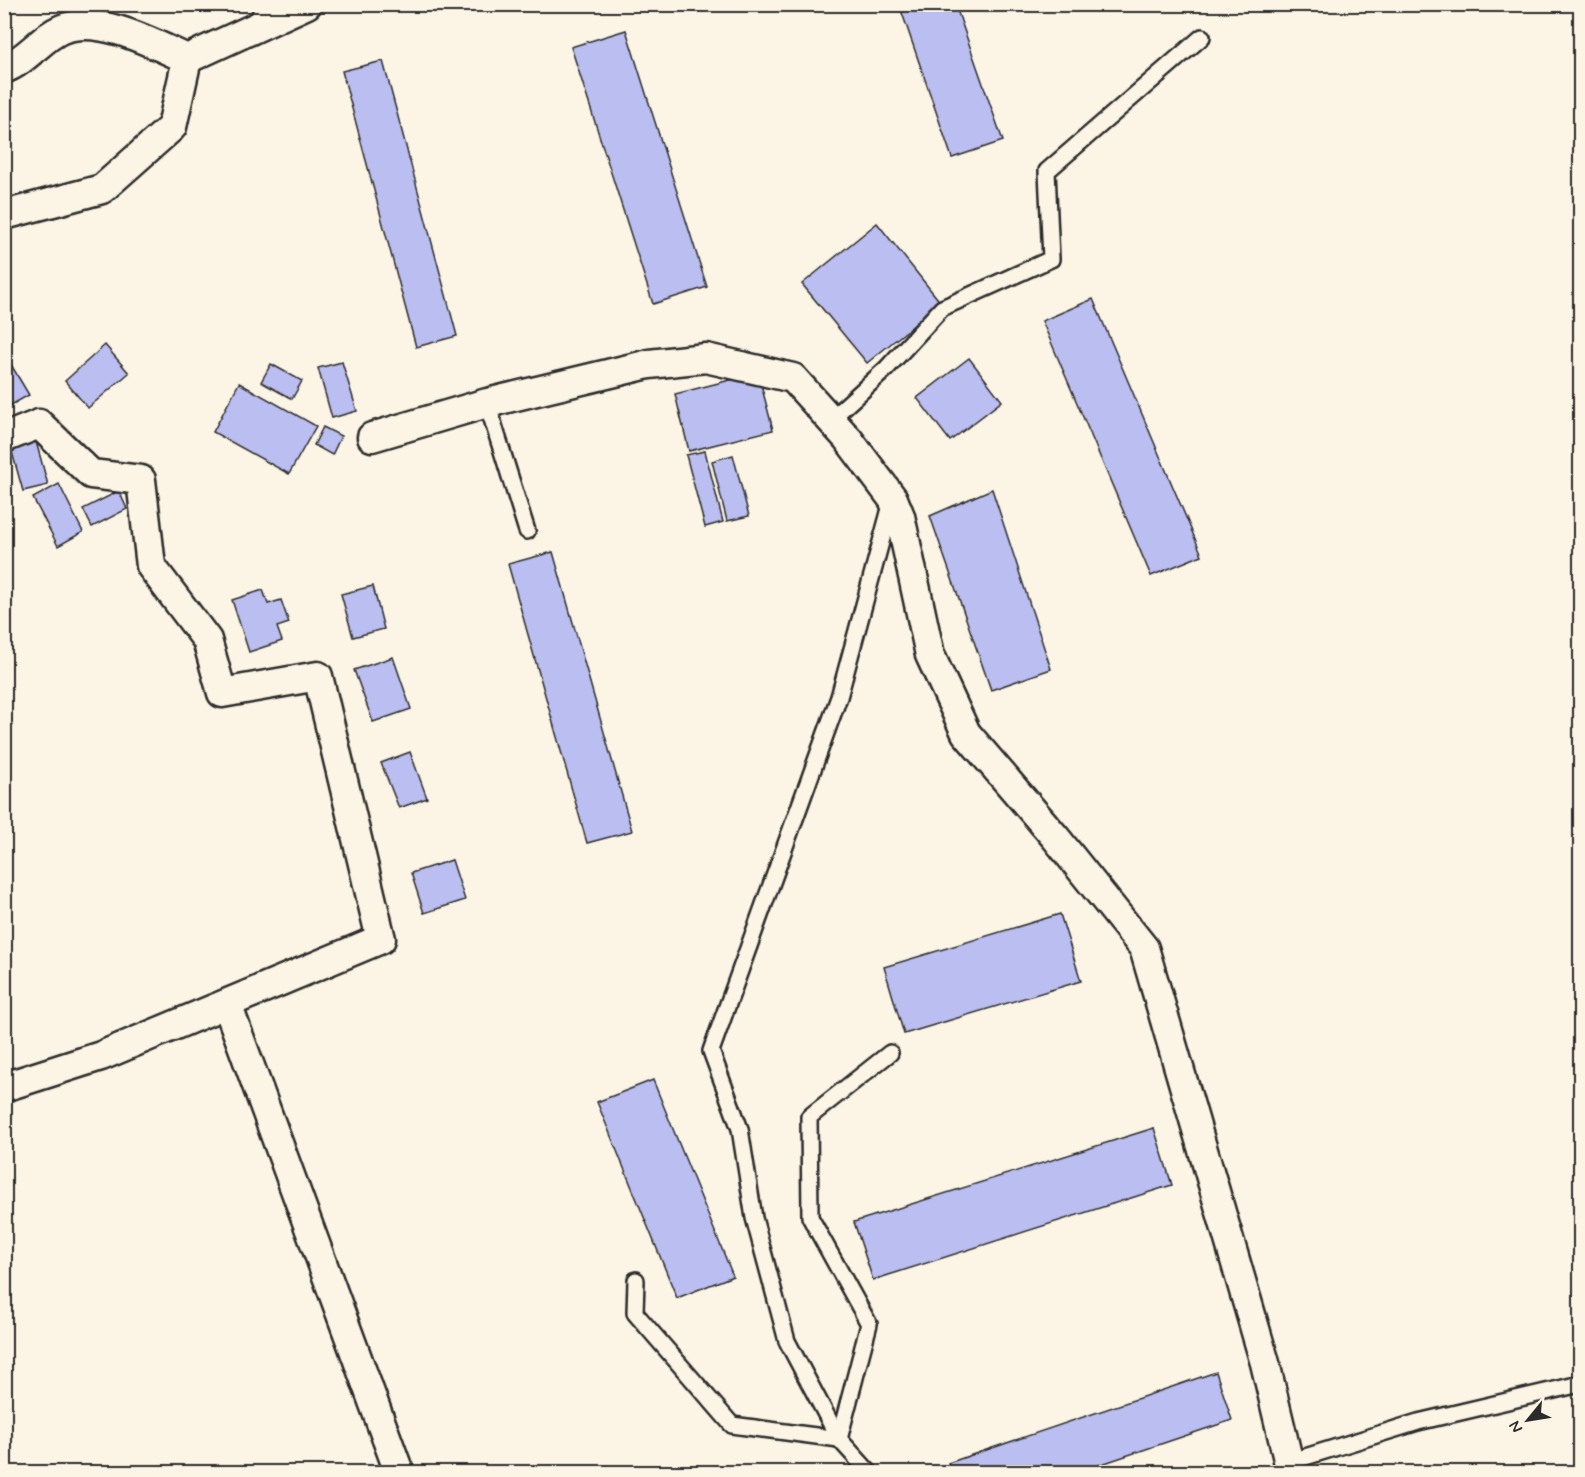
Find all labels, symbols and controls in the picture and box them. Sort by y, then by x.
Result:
north arrow [1498,1390,1558,1450]
text: N [1505,1417,1528,1437]

